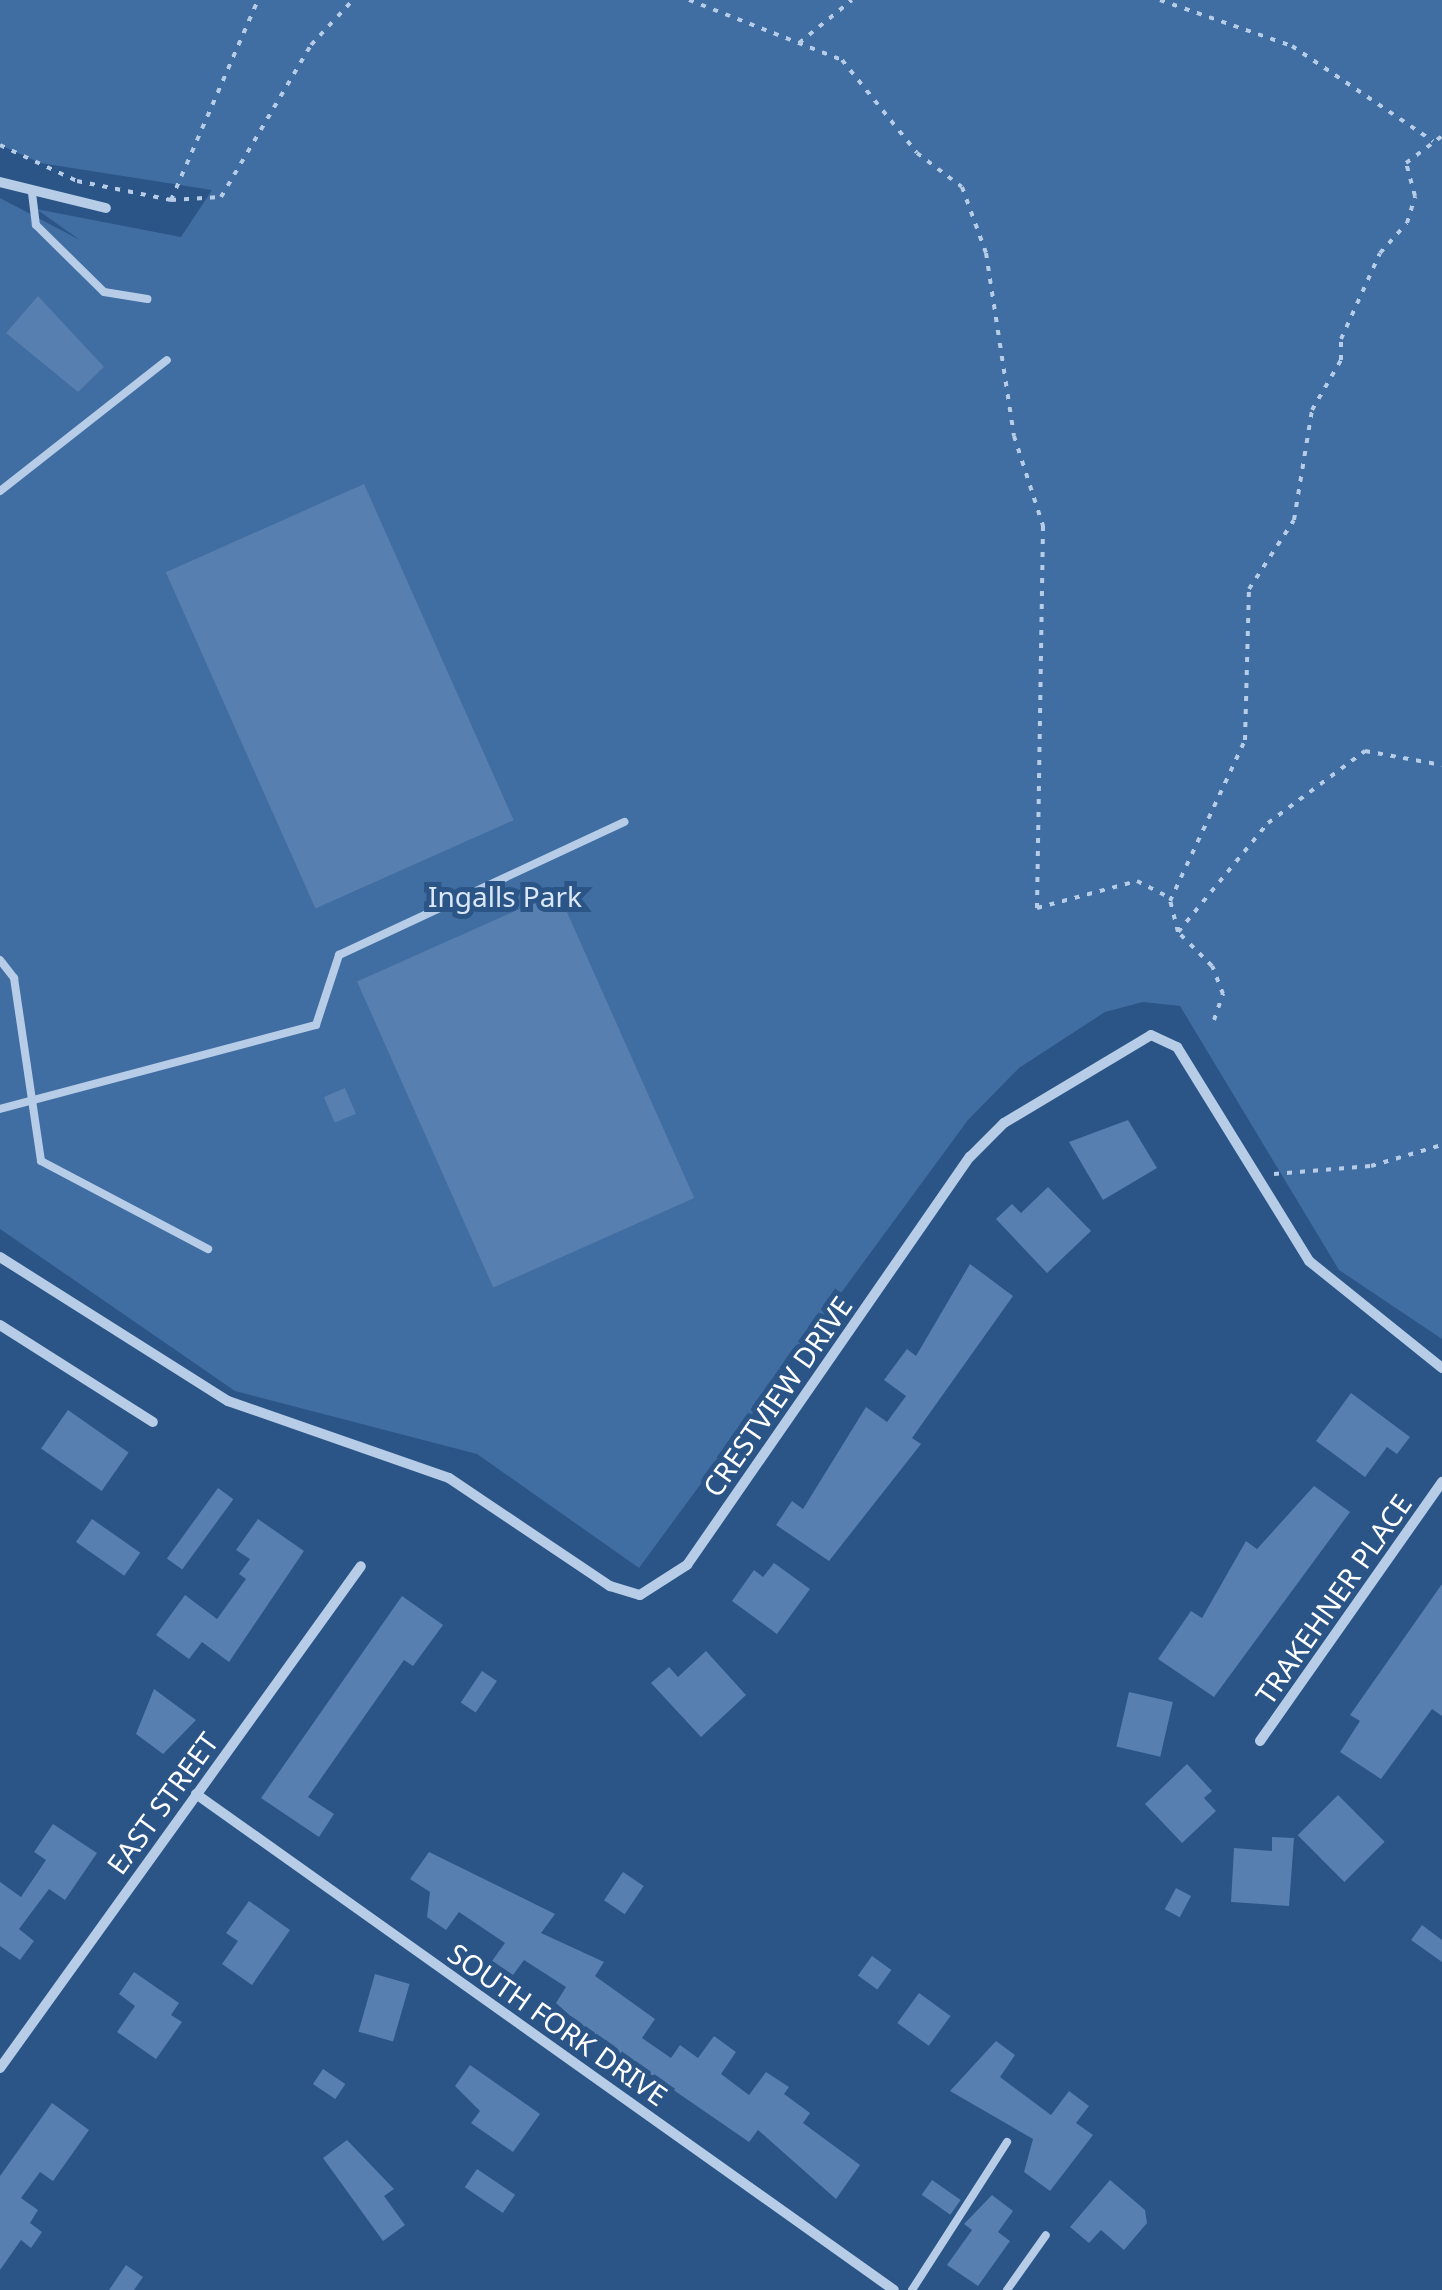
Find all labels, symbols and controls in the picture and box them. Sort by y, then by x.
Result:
park label: Ingalls Park [428,879,582,913]
street label: CRESTVIEW DRIVE [695,1289,859,1503]
street label: TRAKEHNER PLACE [1248,1488,1418,1710]
street label: EAST STREET [99,1726,225,1880]
street label: SOUTH FORK DRIVE [442,1936,674,2112]

